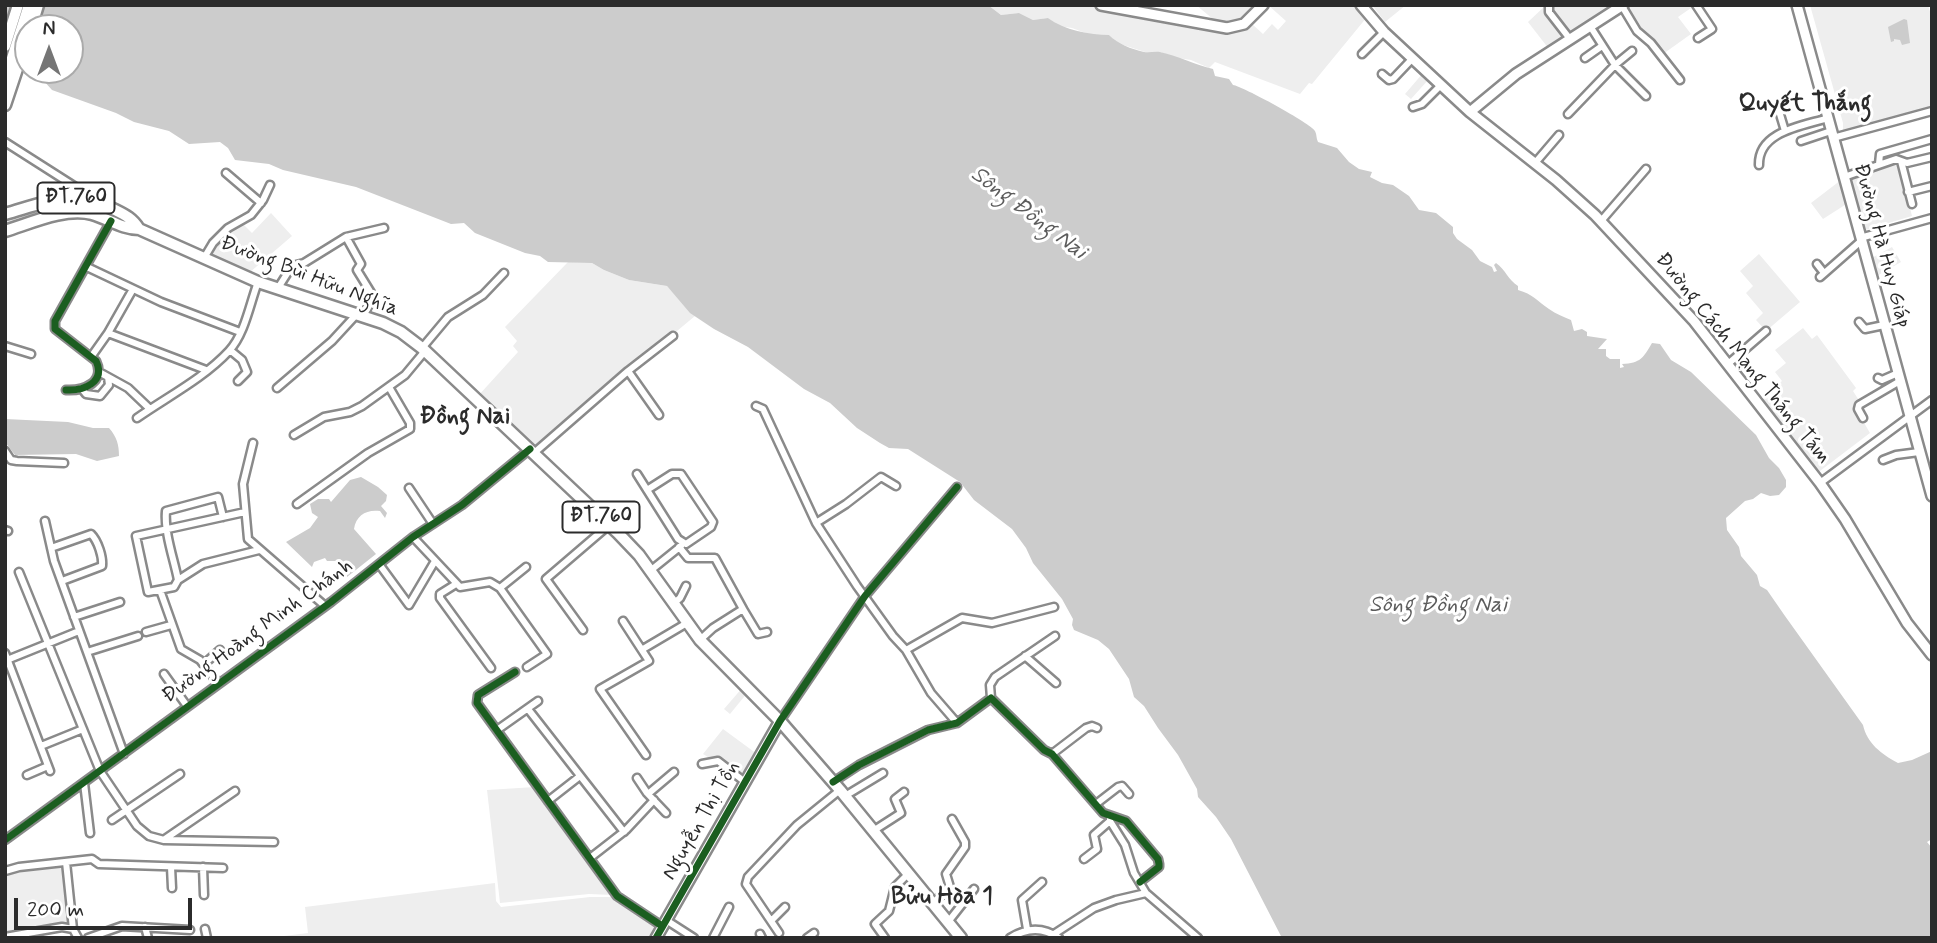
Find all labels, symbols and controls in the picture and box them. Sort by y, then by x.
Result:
north arrow [14,14,84,84]
text: N [43,17,55,42]
district label: Quyết Thắng [1738,91,1872,119]
water label: Sông Đồng Nai [965,161,1091,267]
street label: Đường Hà Huy Giáp [1847,161,1915,331]
road number: ĐT.760 [38,182,114,214]
street label: Đường Bùi Hữu Nghĩa [216,231,402,323]
street label: Đường Cách Mạng Tháng Tám [1649,248,1835,470]
district label: Đồng Nai [420,404,510,432]
road number: ĐT.760 [562,502,640,532]
street label: Đường Hoàng Minh Chánh [158,554,358,710]
water label: Sông Đồng Nai [1369,592,1507,620]
street label: Nguyễn Thị Tồn [658,757,746,885]
scale bar [18,884,196,928]
district label: Bửu Hòa 1 [891,884,993,912]
text: 200 m [27,896,84,924]

